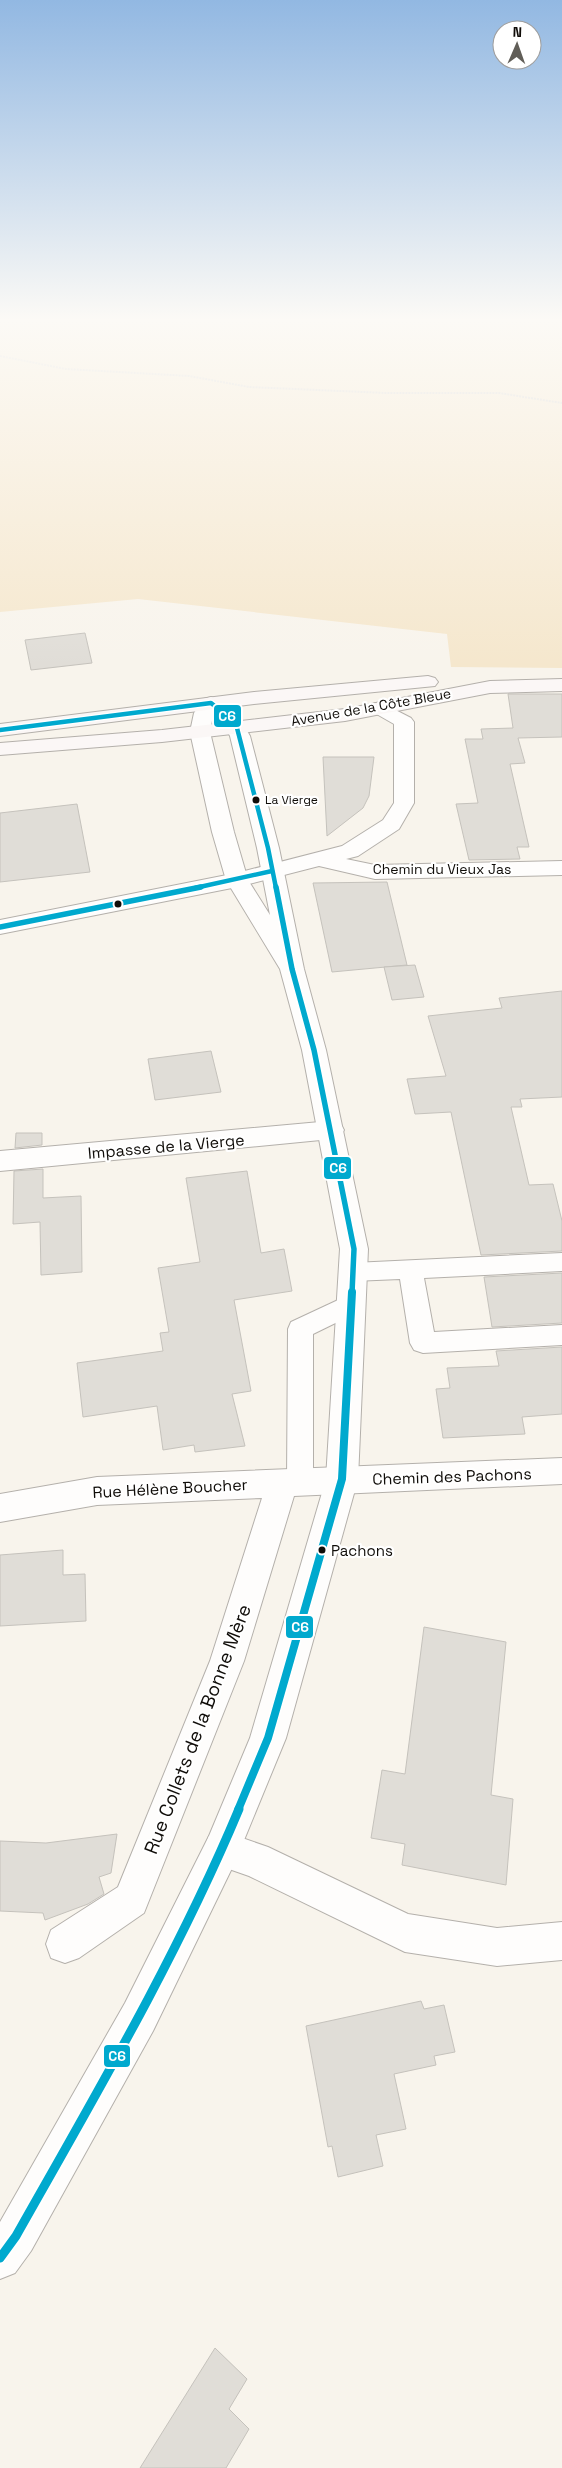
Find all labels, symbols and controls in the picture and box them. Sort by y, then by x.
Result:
north arrow [492,20,542,70]
text: N [512,23,522,41]
street label: Avenue de la Côte Bleue [290,684,452,730]
line badge: C6 [213,704,242,728]
text: C6 [218,707,236,725]
place label: La Vierge [265,792,318,808]
marker: La Vierge [251,795,261,805]
street label: Chemin du Vieux Jas [373,860,511,878]
unlabelled marker [113,899,123,909]
street label: Impasse de la Vierge [87,1129,245,1164]
line badge: C6 [323,1156,352,1180]
text: C6 [329,1159,347,1177]
street label: Chemin des Pachons [372,1463,532,1490]
street label: Rue Hélène Boucher [92,1474,248,1503]
place label: Pachons [331,1541,393,1560]
marker: Pachons [317,1545,327,1555]
street label: Rue Collets de la Bonne Mère [138,1601,257,1858]
line badge: C6 [285,1615,314,1639]
text: C6 [291,1618,309,1636]
line badge: C6 [103,2044,131,2068]
text: C6 [108,2047,126,2065]

